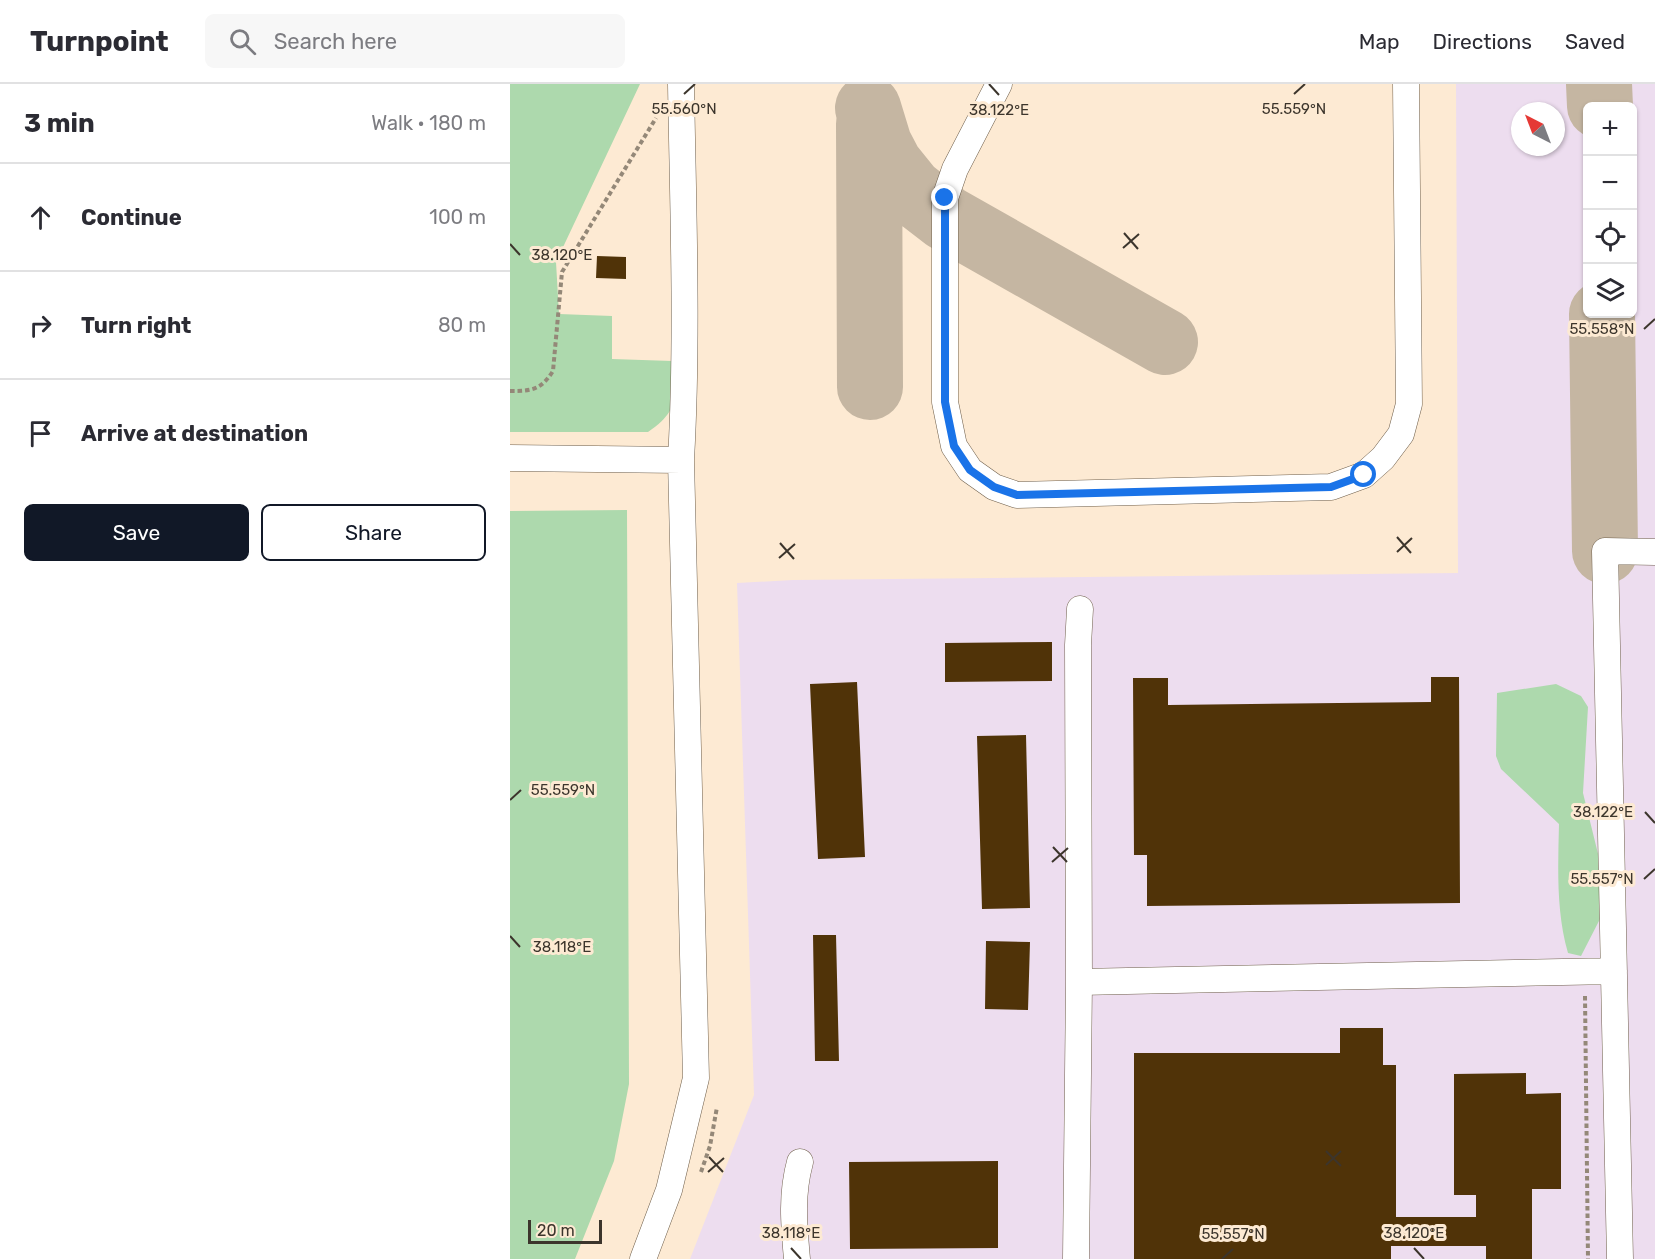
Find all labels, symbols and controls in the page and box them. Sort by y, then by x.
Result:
search box [205,14,625,68]
text: Turnpoint [30,25,169,58]
icon: search [226,25,259,58]
text: Search here [274,28,397,55]
text: Map [1359,29,1400,54]
text: Directions [1433,29,1532,54]
text: Saved [1565,29,1625,54]
text: 55.560°N [651,100,717,118]
text: 55.559°N [1262,100,1326,118]
text: 38.122°E [969,101,1029,119]
north arrow [1511,102,1565,156]
map controls [1583,102,1637,318]
button: + [1583,102,1637,156]
text: 3 min [24,108,95,139]
text: Walk · 180 m [371,111,486,135]
button: − [1583,156,1637,210]
route end [931,184,957,210]
icon: ahead [24,201,57,234]
text: Continue [81,204,182,231]
text: 100 m [429,205,486,229]
button: locate [1583,210,1637,264]
text: 38.120°E [532,246,592,264]
button: layers [1583,264,1637,318]
icon: right [24,309,57,342]
text: Turn right [81,312,191,339]
text: 80 m [438,313,486,337]
text: 55.558°N [1569,320,1635,338]
icon: arrive [24,417,57,450]
text: Arrive at destination [81,420,308,447]
route start [1350,461,1376,487]
button: Save [24,504,249,561]
button: Share [261,504,486,561]
text: 55.559°N [531,781,595,799]
text: 38.122°E [1573,803,1633,821]
text: 55.557°N [1570,870,1634,888]
text: 38.118°E [533,938,591,956]
scale bar [528,1217,602,1244]
text: 20 m [537,1221,575,1240]
text: 38.118°E [762,1224,820,1242]
text: 38.120°E [1384,1224,1444,1242]
text: 55.557°N [1201,1225,1265,1243]

